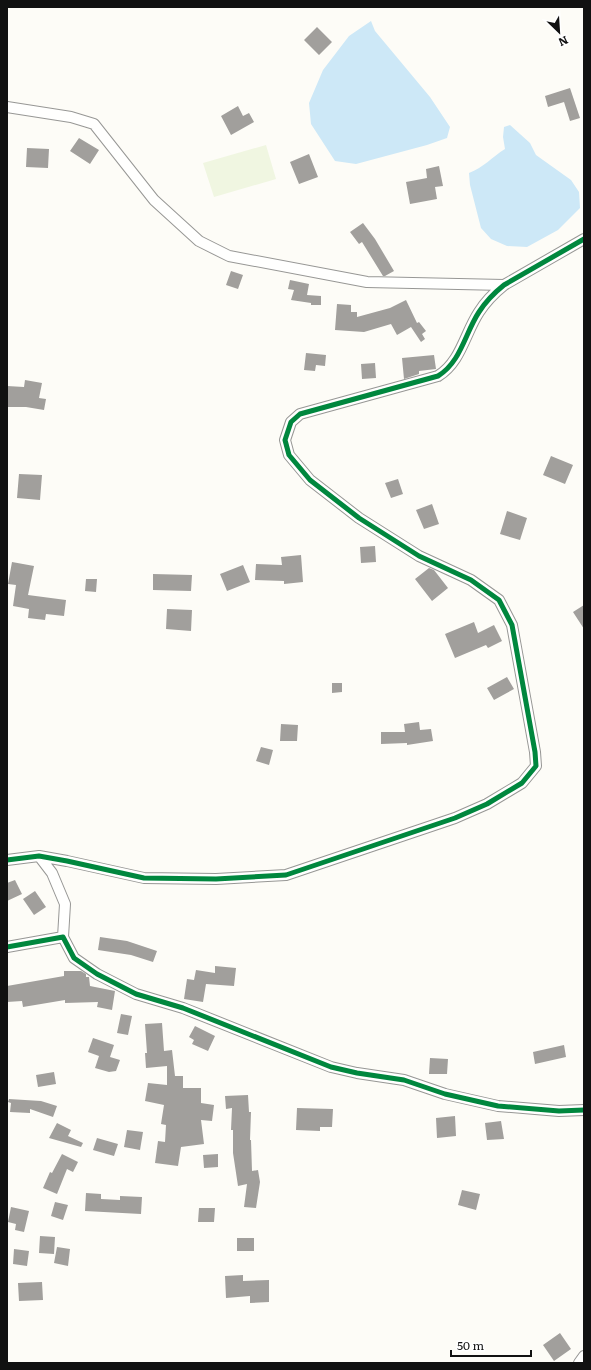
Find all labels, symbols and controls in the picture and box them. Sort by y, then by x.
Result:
north arrow [539,12,579,52]
text: N [556,33,571,51]
scale bar [451,1332,531,1358]
text: 50 m [457,1336,484,1354]

